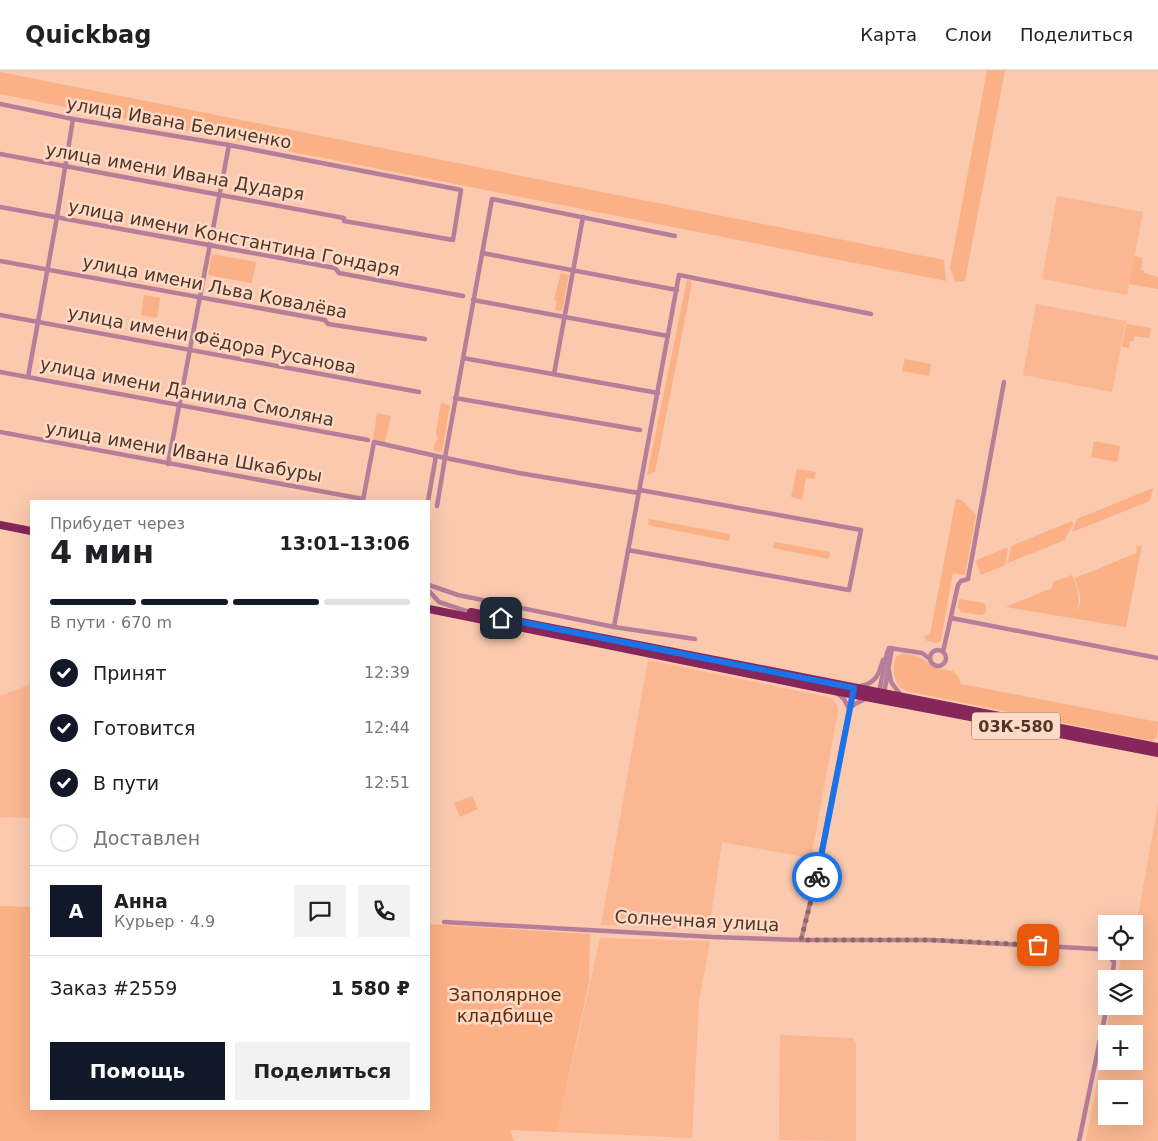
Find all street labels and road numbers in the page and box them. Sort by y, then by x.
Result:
street label: улица Ивана Беличенко [65,92,293,153]
street label: улица имени Ивана Дударя [44,138,306,205]
street label: улица имени Константина Гондаря [67,195,402,280]
street label: улица имени Льва Ковалёва [81,250,349,323]
street label: улица имени Фёдора Русанова [66,301,358,378]
street label: улица имени Даниила Смоляна [38,353,336,430]
street label: улица имени Ивана Шкабуры [44,417,324,486]
road number: 03К-580 [972,712,1060,739]
street label: Солнечная улица [614,906,780,935]

